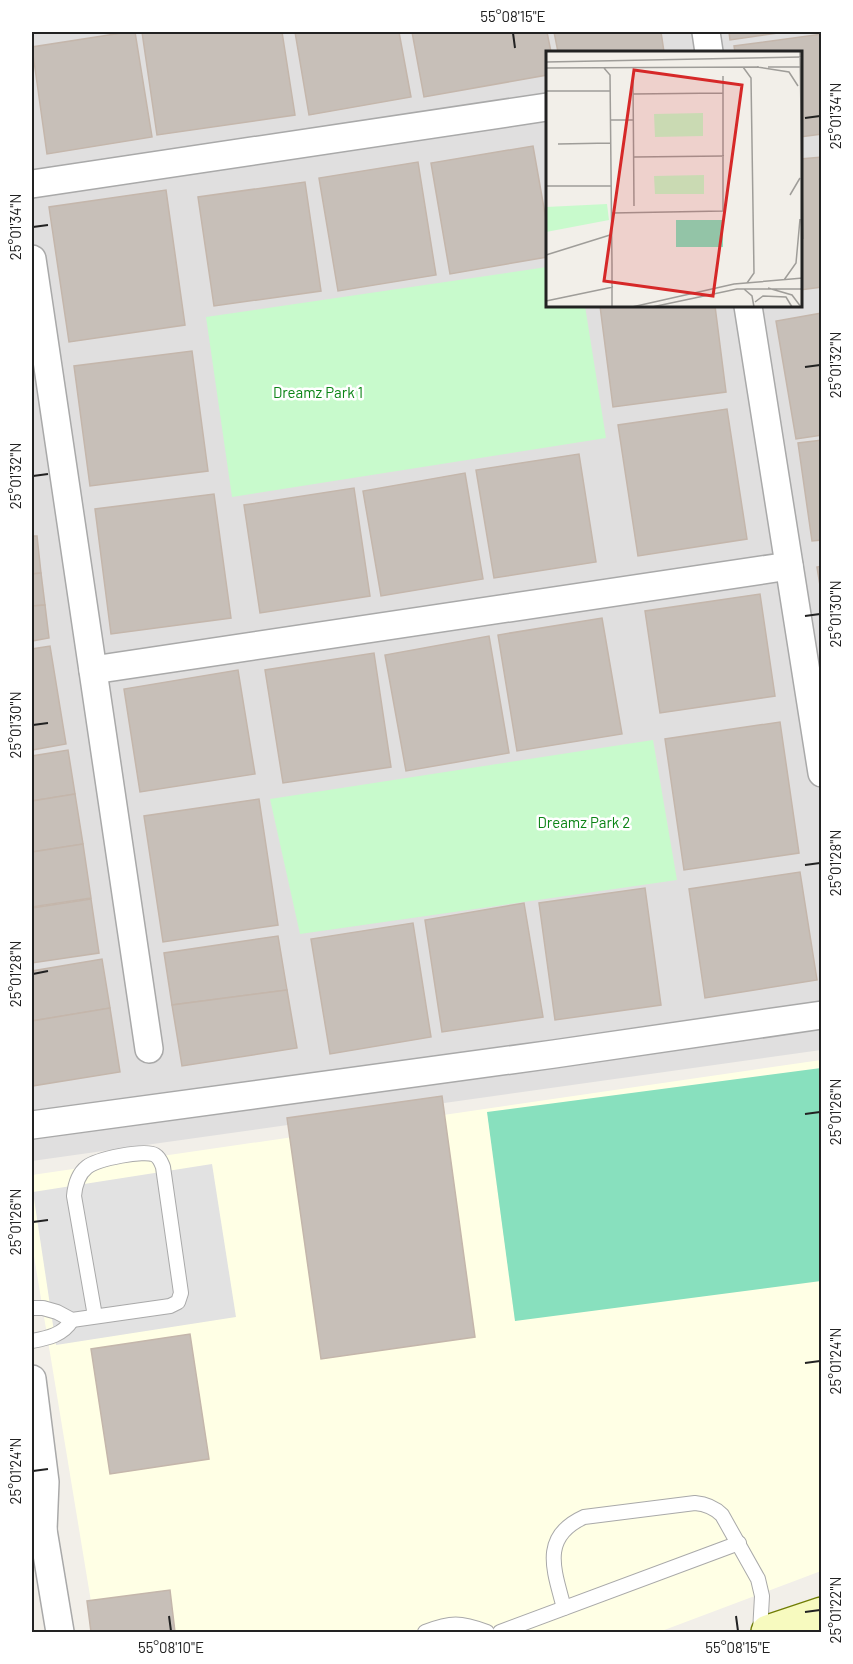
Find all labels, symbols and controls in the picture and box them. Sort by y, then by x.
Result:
text: 55°08'15"E [480,7,546,25]
inset map [546,51,802,308]
text: 25°01'34"N [826,83,844,149]
text: 25°01'34"N [6,194,24,260]
text: 25°01'32"N [826,332,844,398]
park label: Dreamz Park 1 [273,383,363,401]
text: 25°01'32"N [6,443,24,509]
text: 25°01'30"N [826,580,844,648]
text: 25°01'30"N [6,691,24,759]
park label: Dreamz Park 2 [538,813,630,831]
text: 25°01'28"N [826,830,844,896]
text: 25°01'28"N [6,941,24,1007]
text: 25°01'26"N [826,1079,844,1145]
text: 25°01'26"N [6,1189,24,1255]
text: 25°01'24"N [826,1328,844,1394]
text: 25°01'24"N [6,1438,24,1504]
text: 25°01'22"N [826,1577,844,1643]
text: 55°08'10"E [138,1638,204,1656]
text: 55°08'15"E [705,1638,771,1656]

